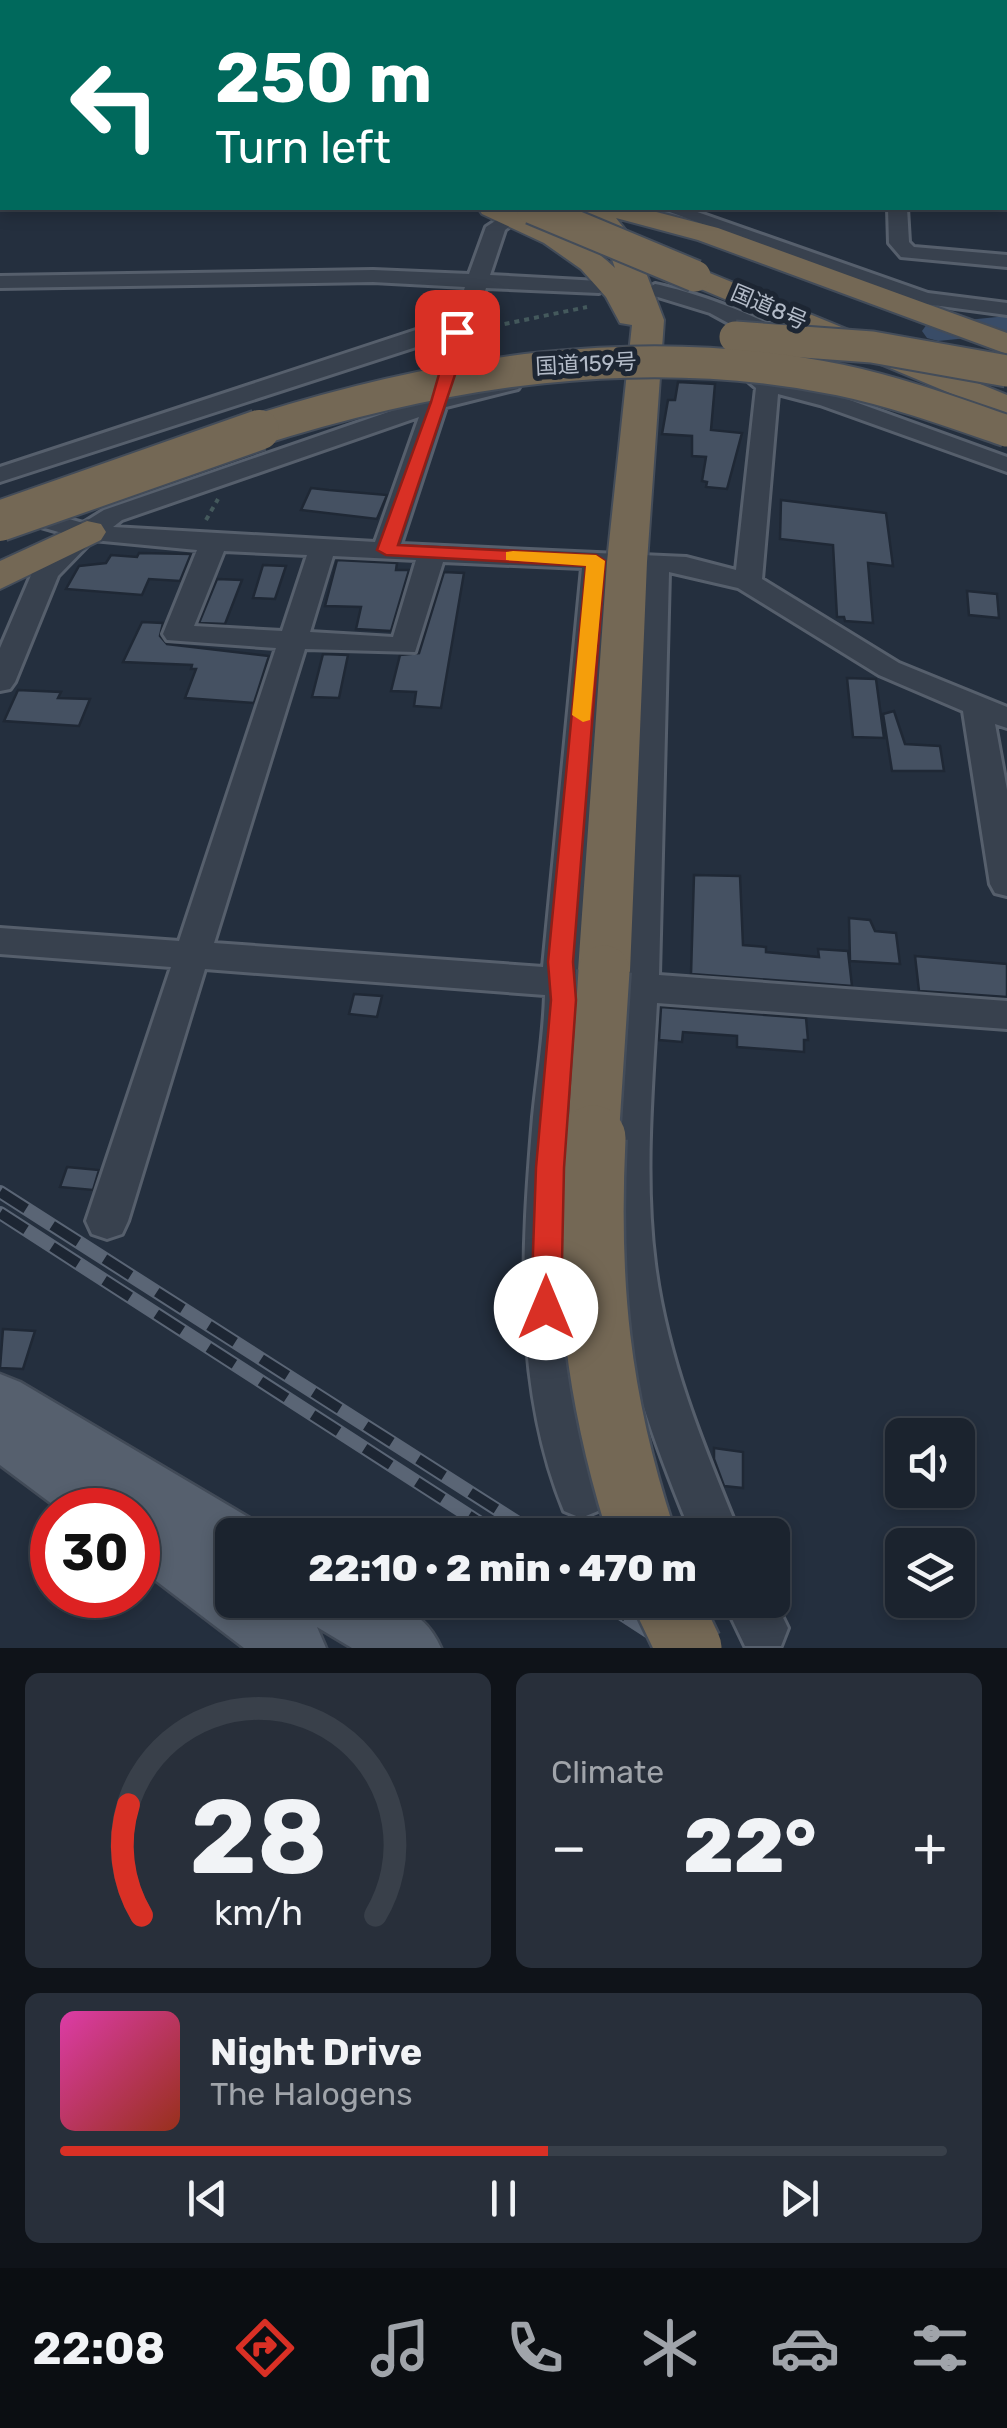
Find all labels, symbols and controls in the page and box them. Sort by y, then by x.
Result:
text: 250 m [215,37,432,120]
icon: left [50,40,180,170]
text: Turn left [215,121,391,174]
street label: 国道8号 [727,279,811,335]
pin [415,290,500,375]
icon: arrive [430,305,485,360]
street label: 国道159号 [535,348,637,380]
position arrow [494,1256,598,1360]
map controls [885,1418,975,1618]
button: sound [885,1418,975,1508]
speed limit sign: 30 [30,1488,160,1618]
button: layers [885,1528,975,1618]
text: 22:10 · 2 min · 470 m [308,1545,697,1591]
text: Climate [551,1753,664,1791]
text: 28 [189,1776,327,1899]
text: 22° [683,1802,816,1891]
text: − [551,1815,587,1880]
text: + [913,1815,947,1880]
text: km/h [213,1892,303,1934]
text: Night Drive [210,2029,422,2075]
text: The Halogens [210,2075,413,2113]
icon: previous [180,2171,235,2226]
icon: pause [476,2171,531,2226]
icon: next [772,2171,827,2226]
icon: directions [230,2313,300,2383]
icon: music [365,2313,435,2383]
icon: phone [500,2313,570,2383]
icon: climate [635,2313,705,2383]
icon: car [770,2313,840,2383]
icon: filters [905,2313,975,2383]
text: 22:08 [32,2322,165,2375]

